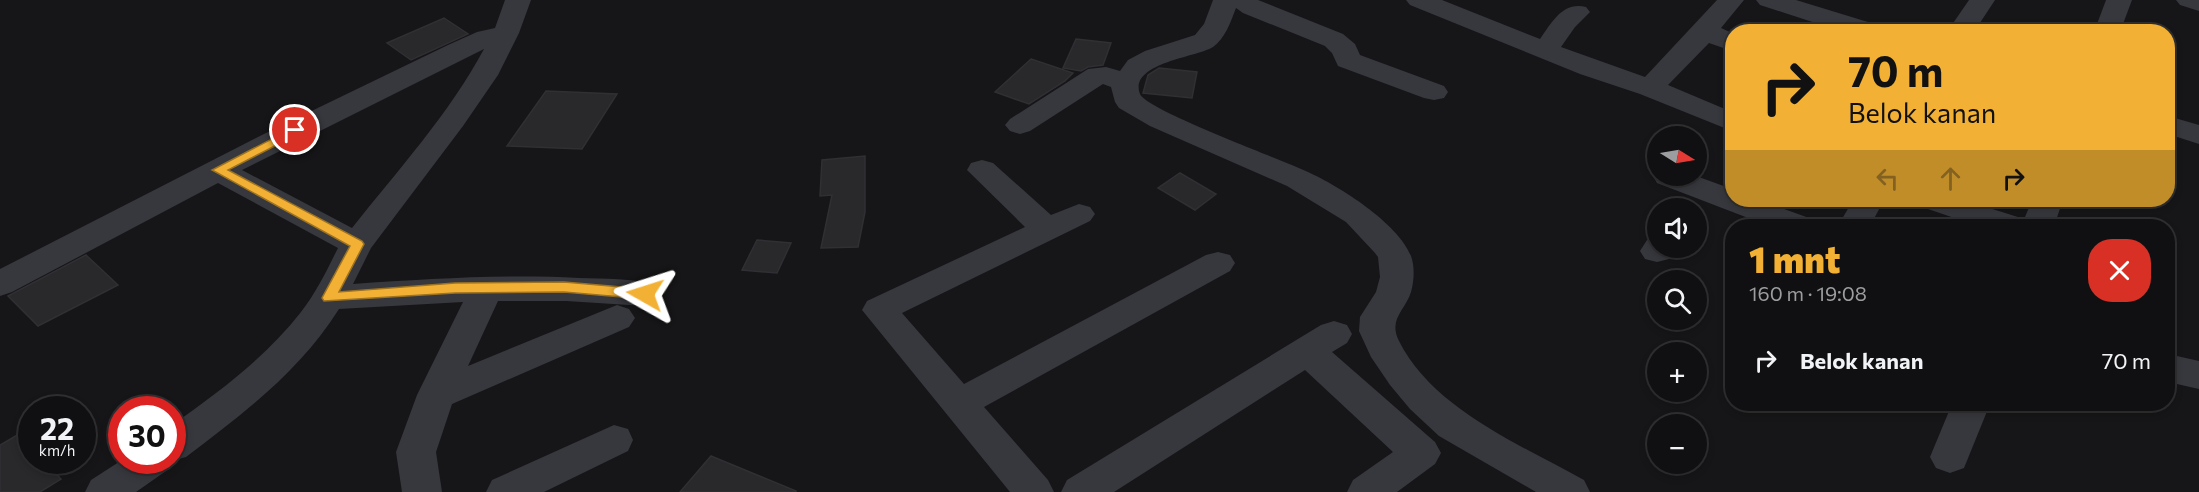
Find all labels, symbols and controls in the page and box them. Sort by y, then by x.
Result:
text: 70 m [1848,44,1943,96]
icon: right [1749,48,1827,126]
text: Belok kanan [1848,96,1996,129]
pin [269,104,320,155]
icon: arrive [278,113,311,146]
north arrow [1647,126,1707,186]
map controls [1647,126,1707,474]
icon: left [1871,162,1904,195]
icon: ahead [1934,162,1967,195]
icon: right [1997,162,2030,195]
button: sound [1647,198,1707,258]
text: 1 mnt [1749,236,1840,280]
button: close [2088,239,2151,302]
position arrow [613,262,677,326]
button: search [1647,270,1707,330]
text: 160 m · 19:08 [1749,281,1867,305]
button: + [1647,342,1707,402]
icon: right [1749,344,1782,377]
text: Belok kanan [1800,347,1923,374]
text: 70 m [2102,347,2151,374]
speed limit sign: 30 [108,396,186,474]
text: 22 [40,409,74,446]
button: − [1647,414,1707,474]
text: km/h [39,441,75,459]

